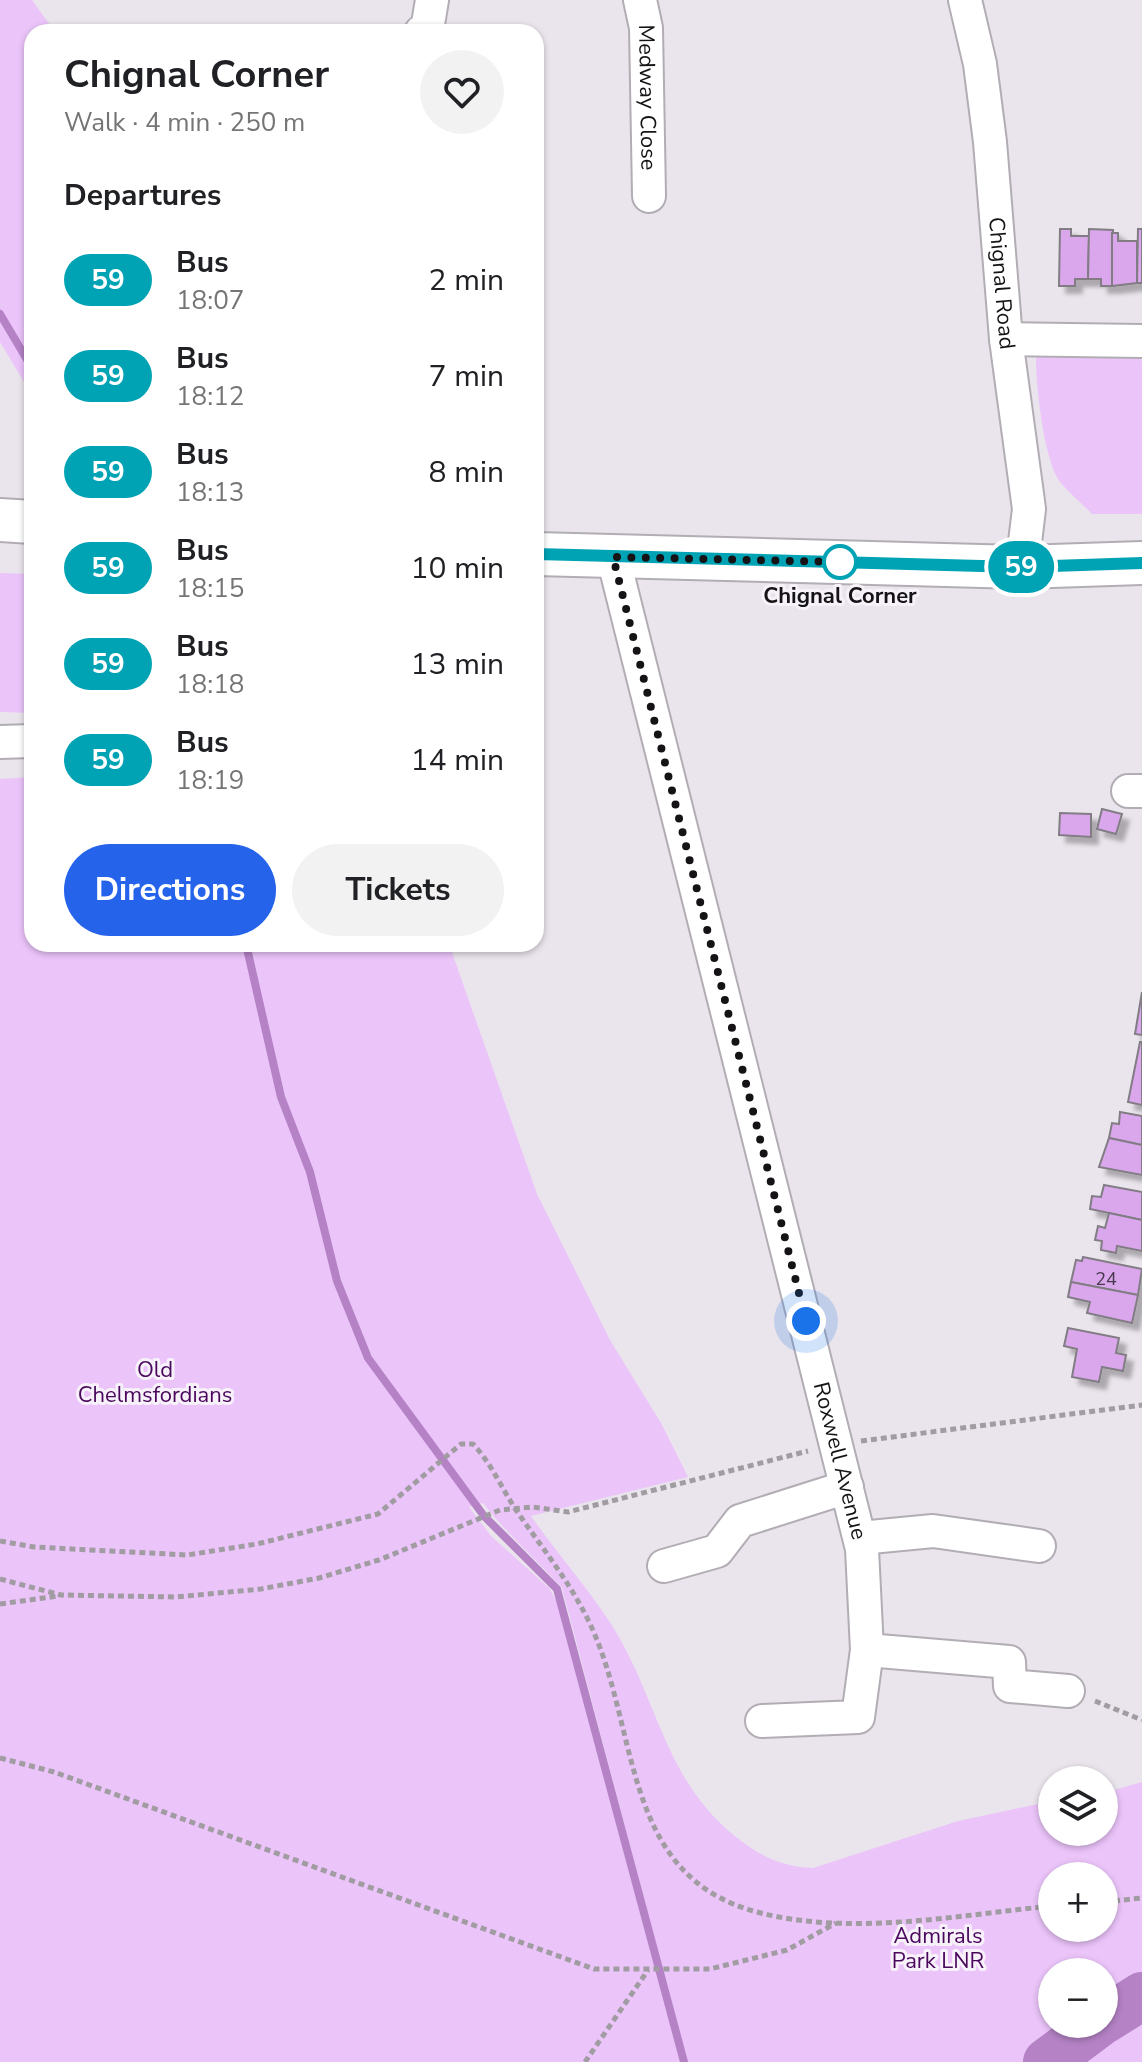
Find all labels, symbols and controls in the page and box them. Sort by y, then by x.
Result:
street label: Medway Close [631,24,664,171]
text: Chignal Corner [64,49,329,100]
button: heart [420,50,504,134]
text: Walk · 4 min · 250 m [64,105,305,140]
text: Departures [64,175,221,216]
street label: Chignal Road [981,216,1022,351]
text: Bus [176,242,229,283]
text: 2 min [429,260,504,301]
text: 59 [91,261,125,299]
text: 18:07 [176,283,244,318]
text: Bus [176,338,229,379]
text: 7 min [429,356,504,397]
text: 59 [91,357,125,395]
text: 18:12 [176,379,244,414]
text: Bus [176,434,229,475]
text: 8 min [429,452,504,493]
text: 59 [91,453,125,491]
text: 18:13 [176,475,244,510]
text: Bus [176,530,229,571]
line badge: 59 [985,541,1057,593]
marker: Chignal Corner [823,545,857,579]
text: 10 min [411,548,504,589]
text: 59 [1004,548,1038,586]
text: 59 [91,549,125,587]
text: 18:15 [176,571,244,606]
place label: Chignal Corner [763,581,917,611]
text: Bus [176,626,229,667]
text: 13 min [411,644,504,685]
text: 59 [91,645,125,683]
text: 18:18 [176,667,244,702]
text: Bus [176,722,229,763]
text: 14 min [411,740,504,781]
text: 59 [91,741,125,779]
text: 18:19 [176,763,244,798]
button: Directions [64,844,276,936]
button: Tickets [292,844,504,936]
house number: 24 [1095,1267,1117,1291]
your location [786,1301,826,1341]
park label: Old Chelmsfordians [78,1355,232,1410]
street label: Roxwell Avenue [806,1379,874,1543]
map controls [1038,1766,1118,2038]
button: layers [1038,1766,1118,1846]
button: + [1038,1862,1118,1942]
park label: Admirals Park LNR [892,1921,985,1976]
button: − [1038,1958,1118,2038]

